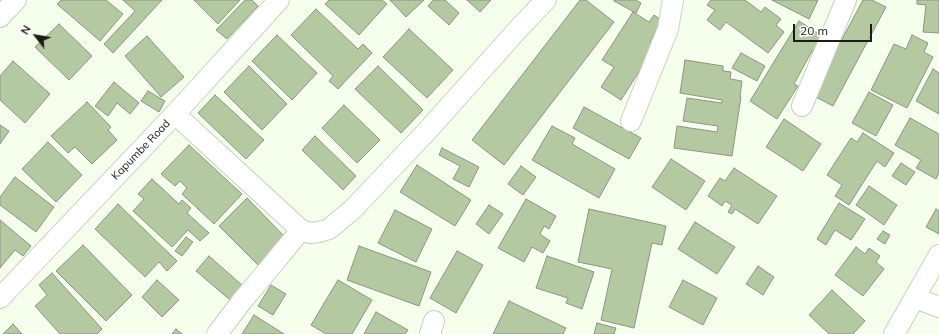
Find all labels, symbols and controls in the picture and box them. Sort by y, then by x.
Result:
north arrow [16,16,56,56]
scale bar [795,16,874,42]
text: N [18,23,34,37]
text: 20 m [800,23,828,38]
street label: Kapumbe Road [109,117,173,183]

